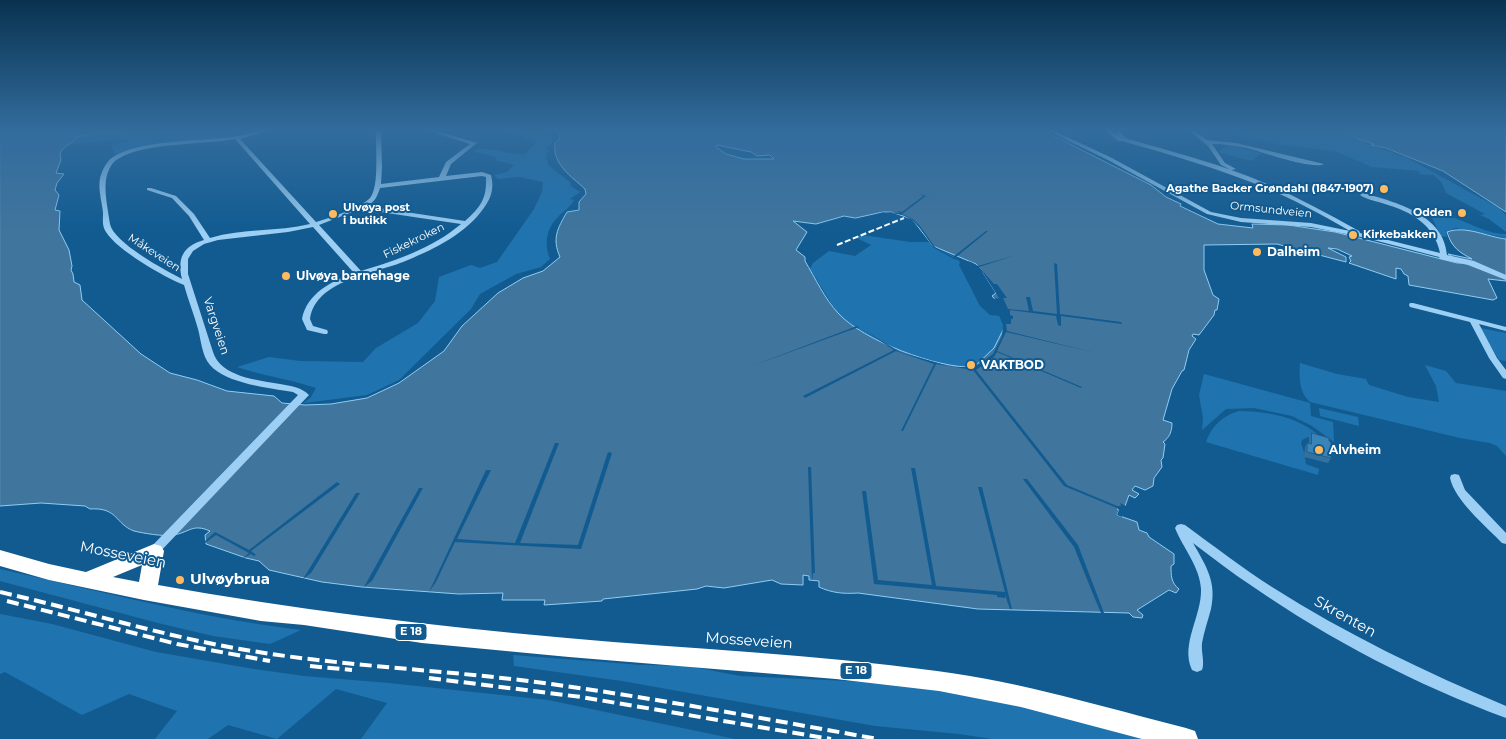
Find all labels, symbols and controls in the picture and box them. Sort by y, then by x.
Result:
place label: Agathe Backer Grøndahl (1847-1907) [1166,182,1374,196]
marker: Agathe Backer Grøndahl (1847-1907) [1378,183,1390,195]
street label: Ormsundveien [1229,199,1313,221]
place label: Ulvøya post i butikk [343,201,410,227]
place label: Odden [1413,206,1452,220]
marker: Odden [1456,207,1468,219]
marker: Ulvøya post i butikk [327,208,339,220]
street label: Fiskekroken [381,221,447,261]
place label: Kirkebakken [1363,228,1436,242]
marker: Kirkebakken [1347,229,1359,241]
street label: Måkeveien [126,231,182,275]
place label: Dalheim [1267,245,1320,259]
marker: Dalheim [1251,246,1263,258]
place label: Ulvøya barnehage [296,269,410,283]
marker: Ulvøya barnehage [280,270,292,282]
street label: Vargveien [200,295,232,357]
place label: VAKTBOD [981,358,1044,372]
marker: VAKTBOD [965,359,977,371]
place label: Alvheim [1329,443,1381,457]
marker: Alvheim [1313,444,1325,456]
street label: Mosseveien [78,538,168,572]
place label: Ulvøybrua [190,571,270,589]
marker: Ulvøybrua [174,574,186,586]
street label: Skrenten [1311,593,1379,641]
road number: E 18 [395,624,427,640]
street label: Mosseveien [705,629,793,653]
road number: E 18 [840,662,872,679]

